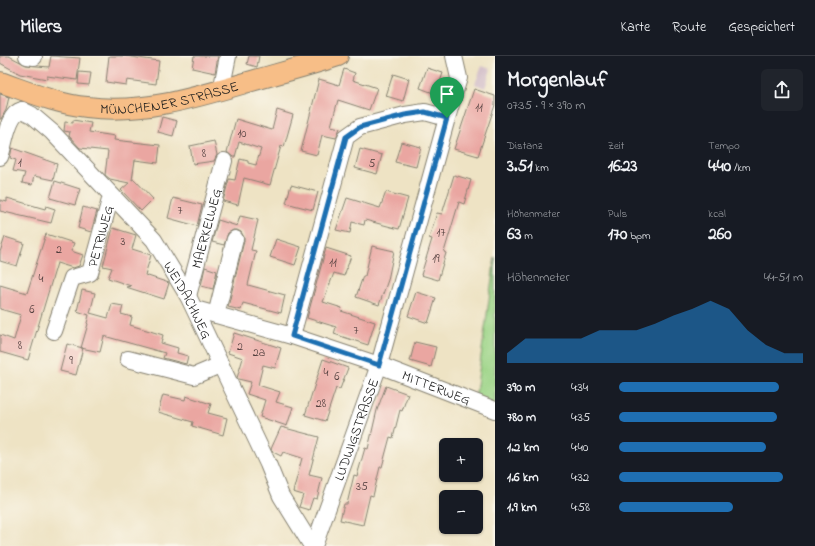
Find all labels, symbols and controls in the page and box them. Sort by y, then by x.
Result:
text: Milers [20,14,62,41]
text: Karte [621,17,650,38]
text: Route [672,17,706,38]
text: Gespeichert [728,17,795,38]
text: Morgenlauf [507,65,608,97]
button: share [761,69,803,111]
street label: MÜNCHENER STRASSE [100,77,241,121]
pin [430,77,464,118]
icon: arrive [436,83,458,105]
text: 07:35 · 9 × 390 m [507,96,585,115]
house number: 11 [475,99,483,117]
house number: 10 [237,125,247,143]
text: Distanz [507,138,542,154]
text: Zeit [608,138,625,154]
text: Tempo [708,138,740,154]
house number: 8 [202,145,207,163]
house number: 1 [18,154,22,172]
text: 3.51 [507,154,533,179]
text: 16:23 [608,154,637,179]
text: 4:40 [708,154,731,179]
house number: 5 [369,155,376,173]
text: km [533,160,549,176]
text: /km [731,160,751,176]
street label: MAERKELWEG [187,186,228,271]
house number: 7 [178,202,183,220]
street label: PETRIWEG [83,203,120,270]
text: Höhenmeter [507,206,560,222]
text: Puls [608,206,627,222]
text: kcal [708,206,726,222]
text: 63 [507,222,522,247]
text: 170 [608,222,627,247]
text: 260 [708,222,732,247]
house number: 17 [437,224,445,242]
text: m [522,228,533,244]
text: bpm [627,228,651,244]
house number: 3 [121,233,126,251]
house number: 2 [56,241,62,259]
house number: 19 [432,250,440,268]
house number: 11 [329,254,337,272]
street label: WEIDACHWEG [157,258,216,343]
text: Höhenmeter [507,268,569,287]
text: 44–51 m [764,268,803,287]
house number: 4 [39,270,44,288]
house number: 6 [29,301,35,319]
house number: 7 [354,322,359,340]
house number: 8 [18,337,23,355]
house number: 2 [237,338,243,356]
house number: 2a [253,344,265,362]
house number: 9 [69,352,73,370]
house number: 4 [324,364,329,382]
street label: MITTERWEG [398,366,474,412]
house number: 6 [334,368,340,386]
street label: LUDWIGSTRASSE [329,376,385,484]
text: 390 m [507,378,535,397]
text: 4:34 [571,378,588,397]
house number: 28 [316,395,327,413]
text: 780 m [507,408,536,427]
text: 4:35 [571,408,590,427]
map controls [439,438,483,534]
button: + [439,438,483,482]
text: 1.2 km [507,438,539,457]
text: 4:40 [571,438,588,457]
text: 1.6 km [507,468,539,487]
text: 4:32 [571,468,589,487]
house number: 35 [356,478,368,496]
button: − [439,490,483,534]
text: 1.9 km [507,498,537,517]
text: 4:58 [571,498,590,517]

